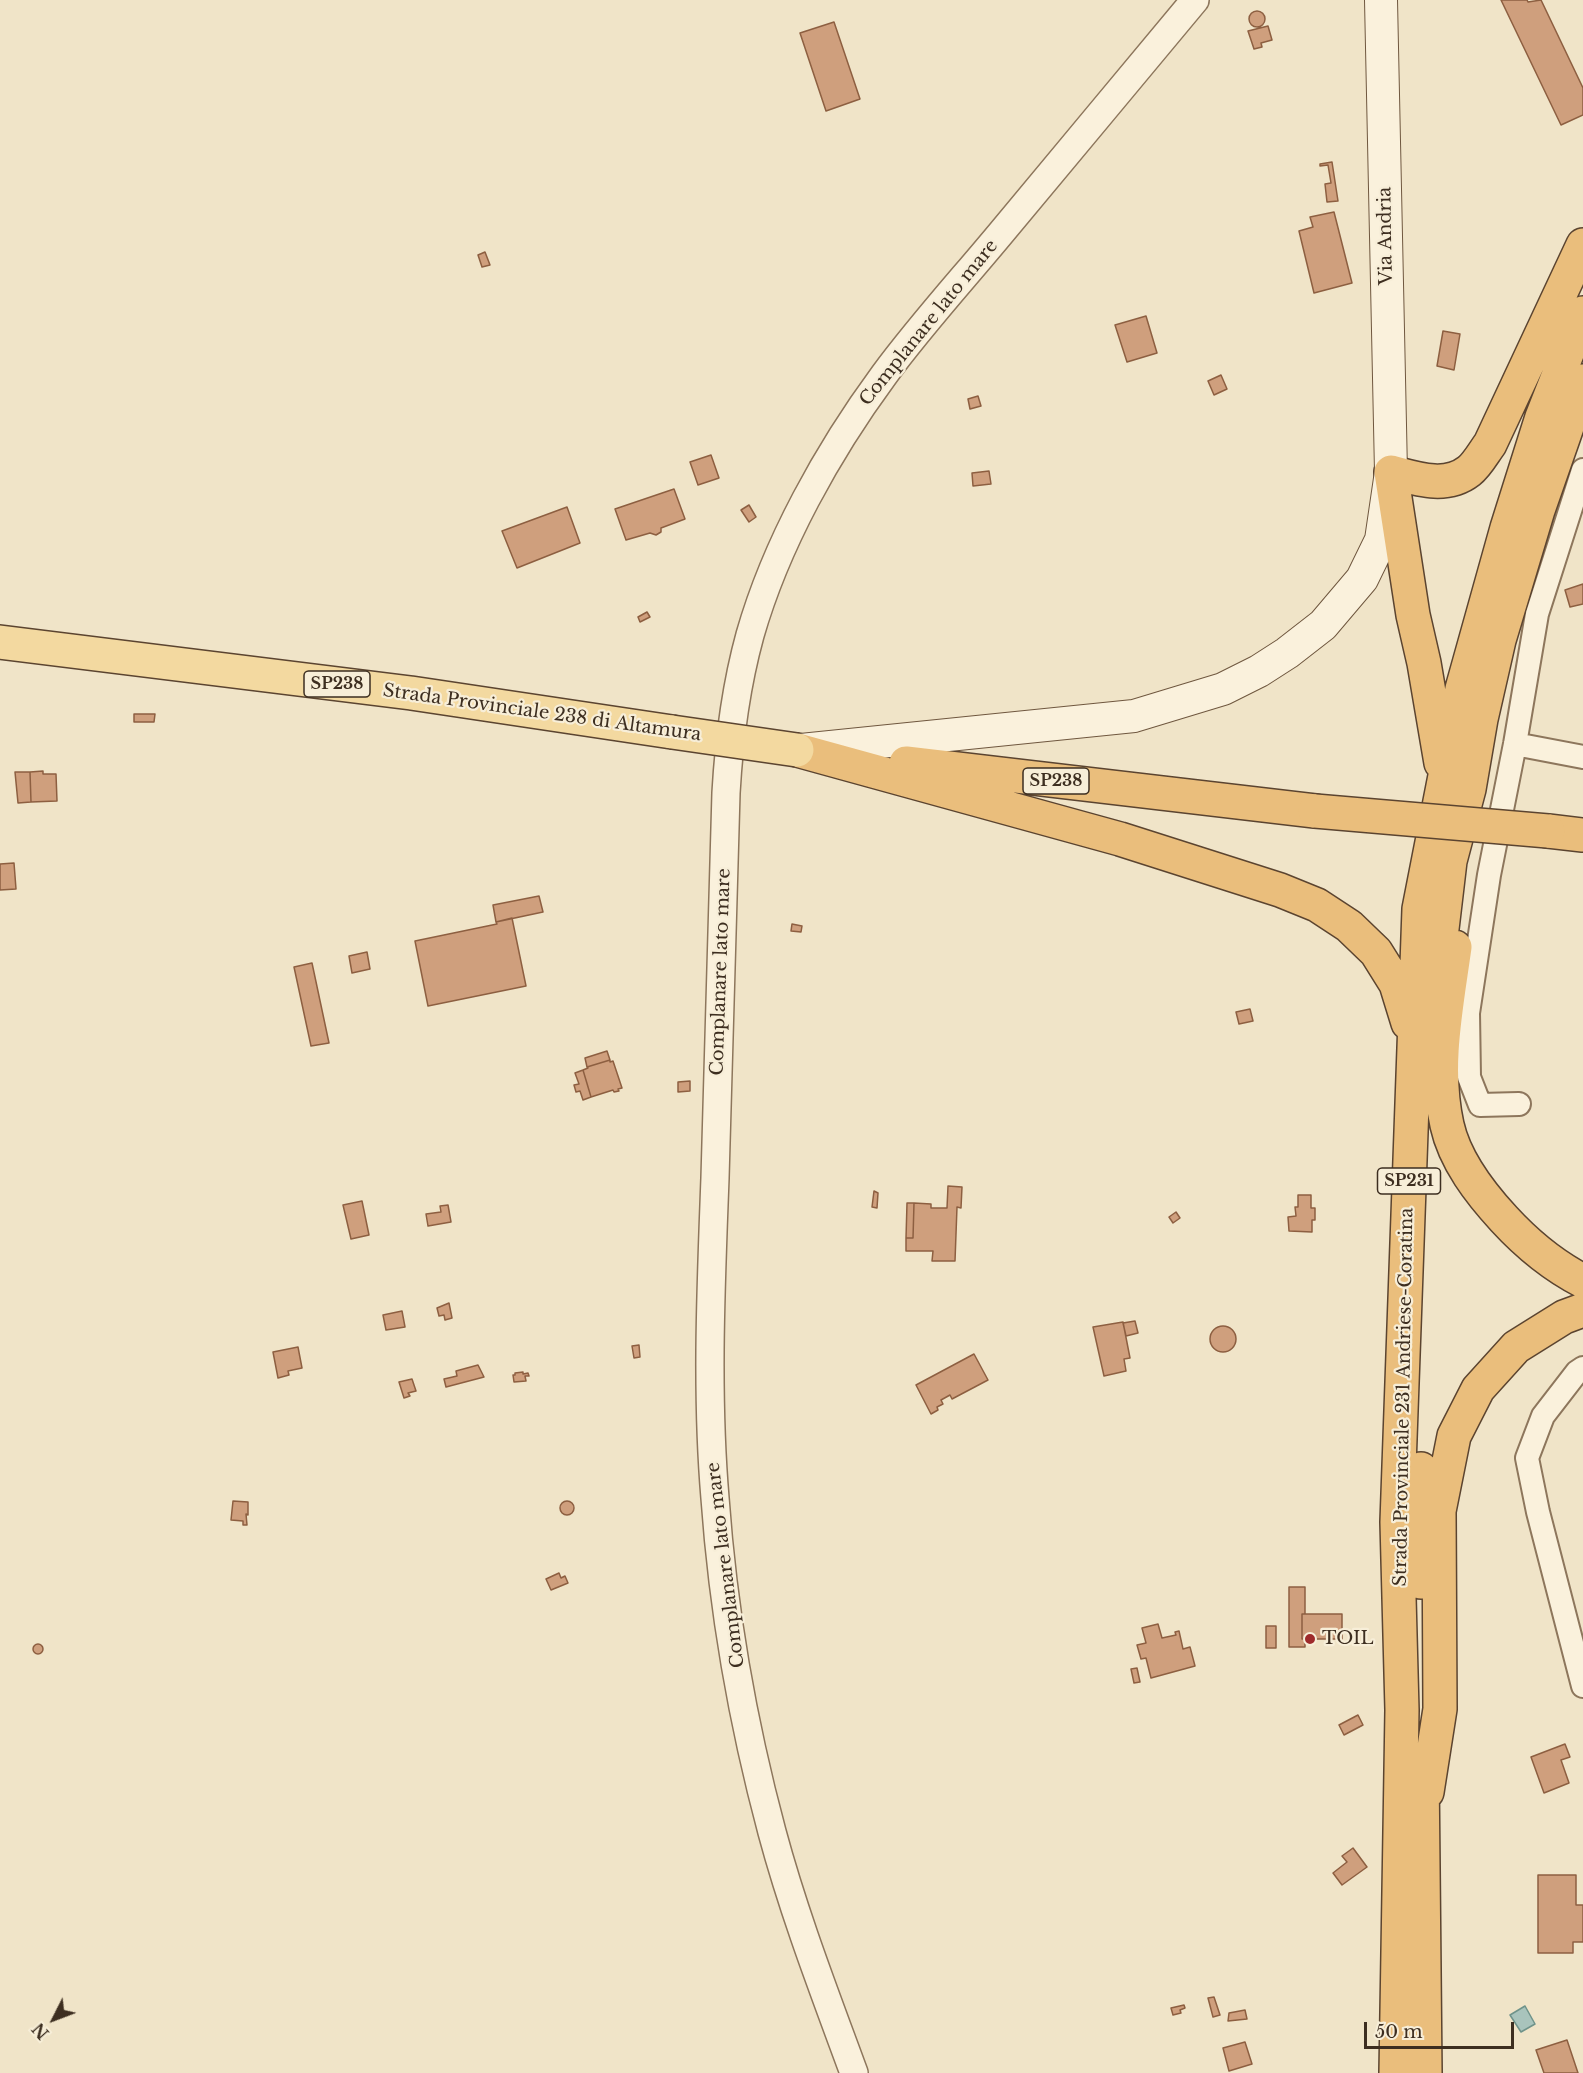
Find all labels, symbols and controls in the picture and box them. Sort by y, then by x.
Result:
street label: Via Andria [1374,187,1398,285]
street label: Complanare lato mare [855,236,1003,410]
road number: SP238 [304,671,370,697]
street label: Strada Provinciale 238 di Altamura [382,680,702,746]
road number: SP238 [1023,768,1089,794]
street label: Complanare lato mare [707,868,735,1076]
road number: SP231 [1378,1168,1440,1194]
street label: Strada Provinciale 231 Andriese-Coratina [1390,1207,1418,1587]
street label: Complanare lato mare [703,1461,749,1669]
place label: TOIL [1322,1628,1374,1650]
marker: TOIL [1303,1632,1317,1646]
north arrow [24,1989,84,2049]
scale bar [1367,2010,1517,2048]
text: N [28,2019,53,2043]
text: 50 m [1375,2021,1423,2043]

